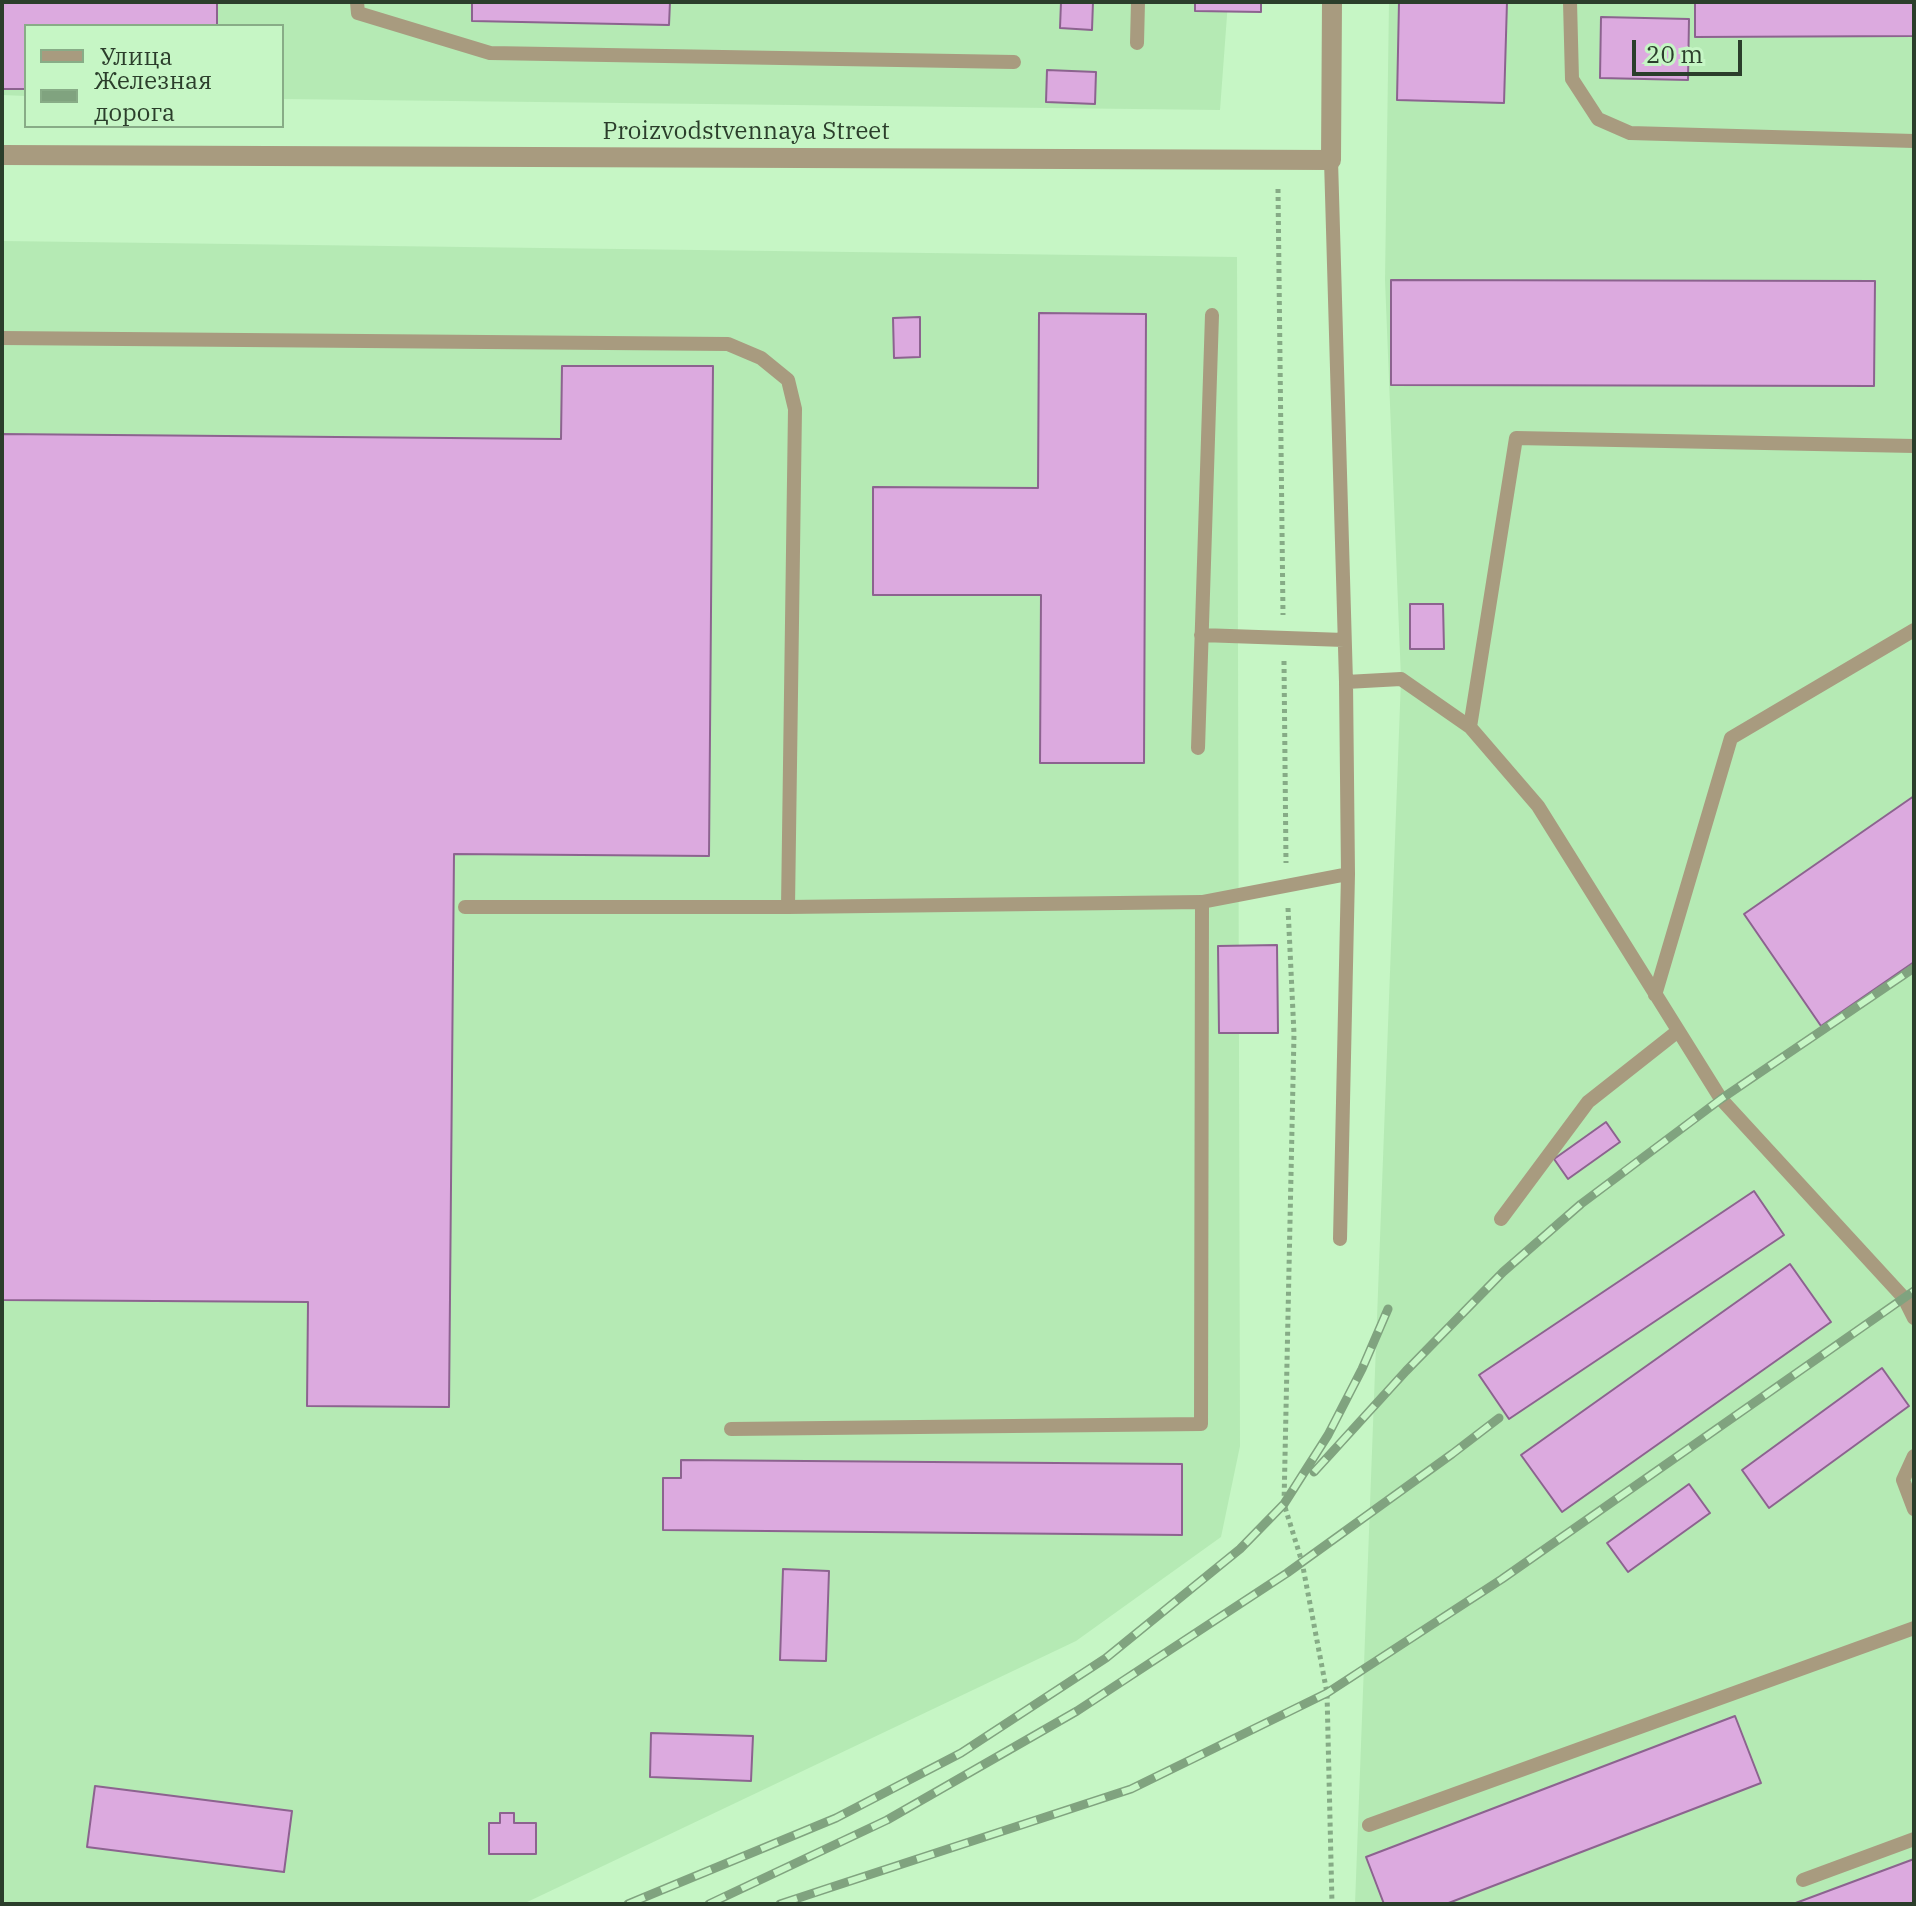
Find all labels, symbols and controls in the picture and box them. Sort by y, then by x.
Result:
legend [24,24,284,128]
scale bar [1636,24,1746,74]
text: 20 m [1646,38,1703,70]
text: Улица [100,40,173,72]
text: Железная дорога [94,64,212,128]
street label: Proizvodstvennaya Street [602,118,890,146]

